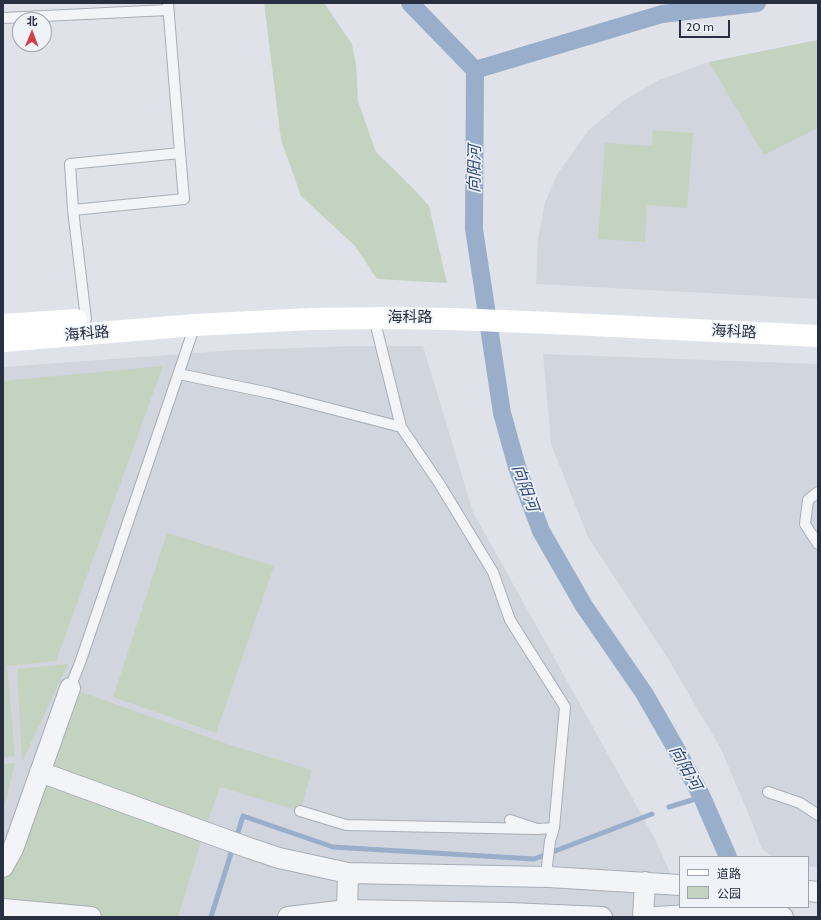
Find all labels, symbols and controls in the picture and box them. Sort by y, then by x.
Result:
north arrow [12,12,52,52]
scale bar [681,12,732,38]
text: 北 [27,14,38,28]
text: 20 m [686,19,714,34]
water label: 向阳河 [465,145,485,193]
street label: 海科路 [388,309,432,327]
street label: 海科路 [711,322,757,342]
street label: 海科路 [64,323,110,345]
water label: 向阳河 [508,462,542,514]
water label: 向阳河 [665,742,705,794]
legend [679,856,809,908]
text: 道路 [717,866,741,881]
text: 公园 [717,886,741,901]

